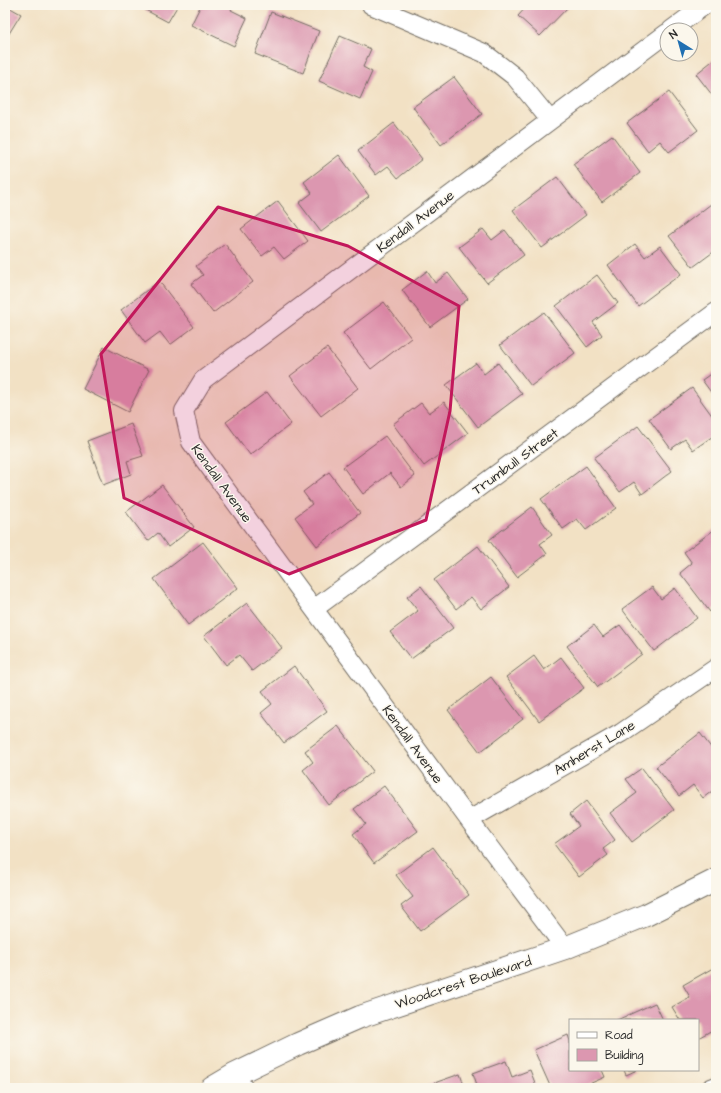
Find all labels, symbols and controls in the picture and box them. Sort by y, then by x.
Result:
north arrow [659,22,699,62]
text: N [666,26,681,42]
street label: Kendall Avenue [373,186,459,258]
street label: Trumbull Street [468,423,563,500]
street label: Kendall Avenue [186,440,257,527]
street label: Kendall Avenue [377,701,448,788]
street label: Amherst Lane [550,715,639,780]
street label: Woodcrest Boulevard [392,951,534,1014]
legend [569,1019,699,1071]
text: Road [605,1027,633,1044]
text: Building [605,1047,643,1065]

